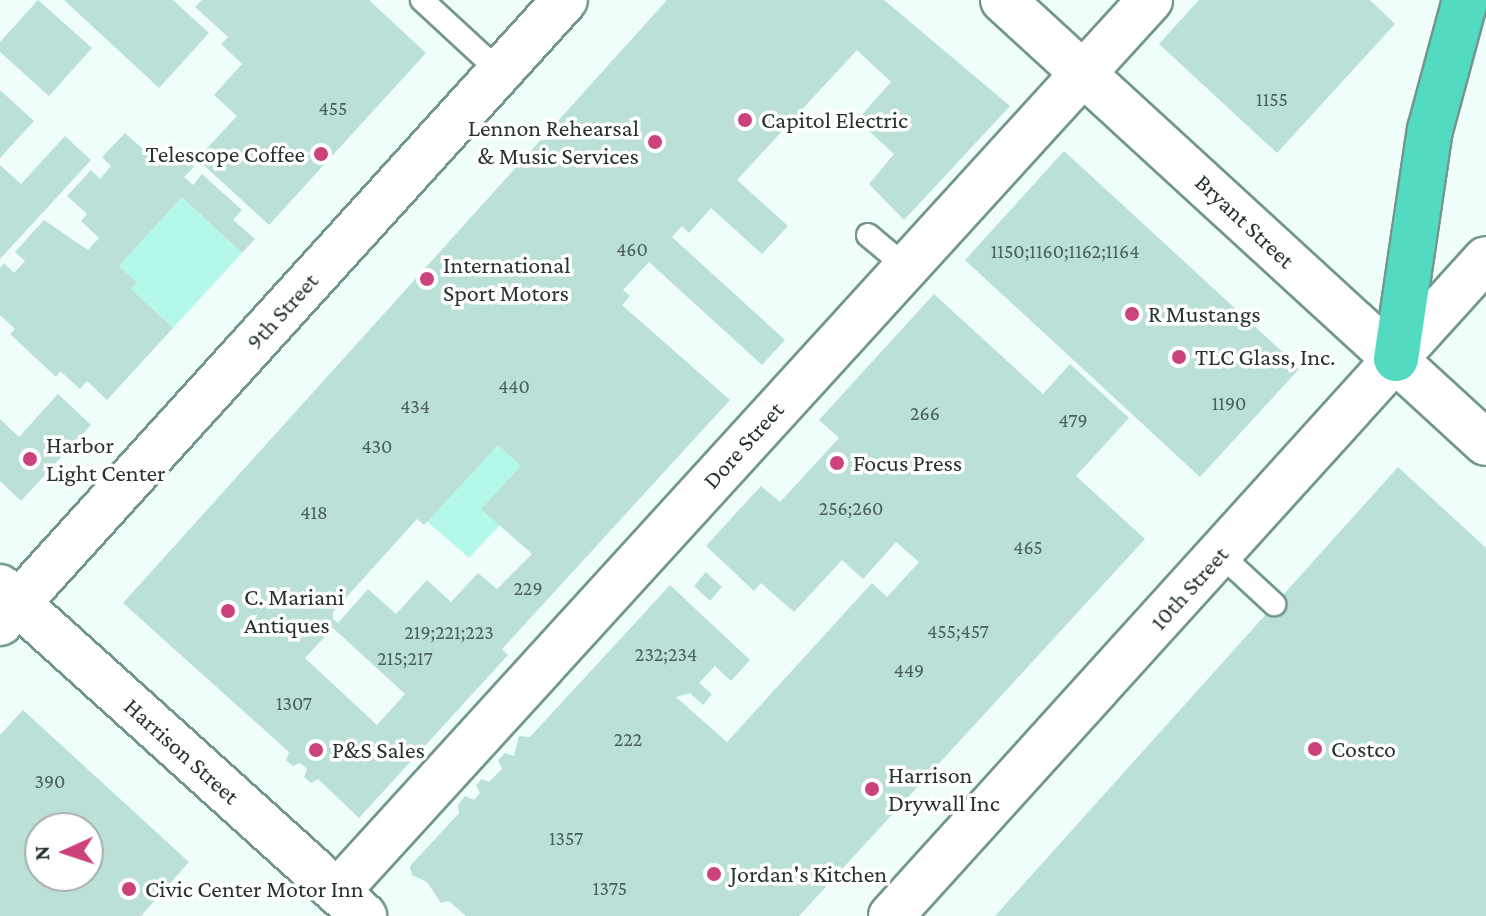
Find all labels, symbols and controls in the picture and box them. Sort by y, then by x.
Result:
house number: 1155 [1256,87,1288,111]
house number: 455 [319,96,347,120]
place label: Capitol Electric [761,106,908,134]
marker: Capitol Electric [736,111,754,129]
place label: Lennon Rehearsal & Music Services [468,114,639,170]
marker: Lennon Rehearsal & Music Services [646,133,664,151]
place label: Telescope Coffee [146,140,305,168]
marker: Telescope Coffee [312,145,330,163]
street label: Bryant Street [1189,168,1301,274]
house number: 460 [616,237,648,261]
house number: 1150;1160;1162;1164 [991,239,1139,263]
place label: International Sport Motors [443,251,570,307]
street label: 9th Street [240,267,324,355]
marker: International Sport Motors [418,270,436,288]
place label: R Mustangs [1148,300,1261,328]
marker: R Mustangs [1123,305,1141,323]
place label: TLC Glass, Inc. [1195,343,1335,371]
marker: TLC Glass, Inc. [1170,348,1188,366]
house number: 440 [498,374,530,398]
house number: 1190 [1212,391,1246,415]
house number: 434 [400,394,430,418]
street label: Dore Street [696,396,790,494]
house number: 266 [910,401,940,425]
house number: 479 [1058,408,1088,432]
place label: Harbor Light Center [46,431,166,487]
house number: 430 [362,434,392,458]
place label: Focus Press [853,449,962,477]
marker: Harbor Light Center [21,450,39,468]
marker: Focus Press [828,454,846,472]
house number: 256;260 [819,496,883,520]
house number: 418 [300,500,328,524]
house number: 465 [1013,535,1043,559]
street label: 10th Street [1144,540,1234,636]
house number: 229 [513,576,543,600]
place label: C. Mariani Antiques [244,583,344,639]
marker: C. Mariani Antiques [219,602,237,620]
house number: 455;457 [927,619,989,643]
house number: 219;221;223 [404,620,494,644]
house number: 232;234 [635,642,697,666]
house number: 215;217 [377,646,433,670]
house number: 449 [894,658,924,682]
house number: 1307 [276,691,312,715]
street label: Harrison Street [118,692,246,810]
house number: 222 [614,727,642,751]
place label: Costco [1331,735,1396,763]
place label: P&S Sales [332,736,425,764]
marker: Costco [1306,740,1324,758]
marker: P&S Sales [307,741,325,759]
place label: Harrison Drywall Inc [888,761,1000,817]
house number: 390 [35,769,65,793]
marker: Harrison Drywall Inc [863,780,881,798]
north arrow [24,812,104,892]
house number: 1357 [549,826,583,850]
text: N [29,845,54,861]
place label: Jordan's Kitchen [730,860,887,888]
marker: Jordan's Kitchen [705,865,723,883]
place label: Civic Center Motor Inn [145,875,364,903]
house number: 1375 [593,876,627,900]
marker: Civic Center Motor Inn [120,880,138,898]

